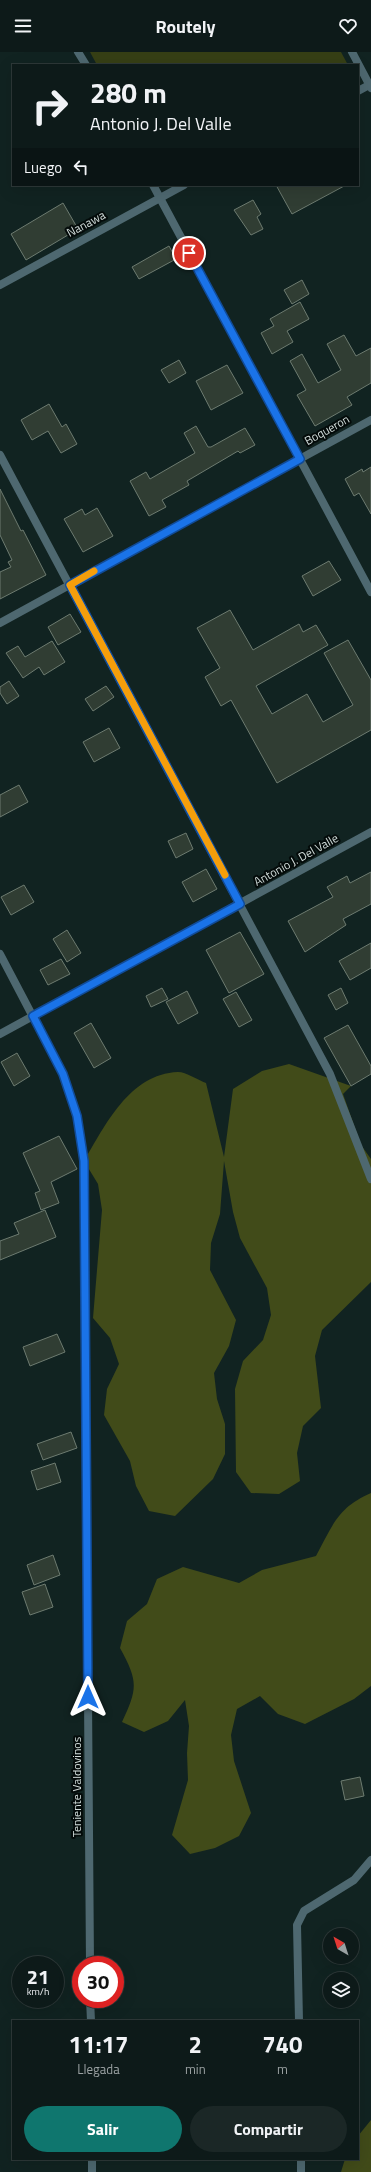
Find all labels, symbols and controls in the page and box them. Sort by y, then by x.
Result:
text: Routely [155,13,216,40]
icon: menu [12,15,34,37]
icon: heart [337,15,359,37]
text: 280 m [90,71,167,114]
icon: right [24,80,76,132]
text: Antonio J. Del Valle [90,110,232,137]
text: Luego [24,156,62,179]
icon: left [70,156,92,178]
street label: Nanawa [63,205,109,242]
pin [172,236,206,270]
icon: arrive [178,242,200,264]
street label: Boqueron [301,409,353,450]
street label: Antonio J. Del Valle [250,828,342,891]
position arrow [67,1676,109,1718]
street label: Teniente Valdovinos [67,1736,86,1837]
north arrow [323,1928,359,1964]
map controls [323,1928,359,2008]
speed limit sign: 30 [72,1956,124,2008]
text: 21 [27,1961,49,1992]
button: layers [323,1972,359,2008]
text: km/h [27,1984,49,1999]
text: 11:17 [69,2026,128,2062]
text: 2 [189,2026,202,2062]
text: 740 [262,2026,302,2062]
text: Llegada [77,2059,120,2079]
text: min [185,2059,206,2079]
text: m [277,2059,288,2079]
button: Salir [24,2106,182,2152]
button: Compartir [190,2106,347,2152]

